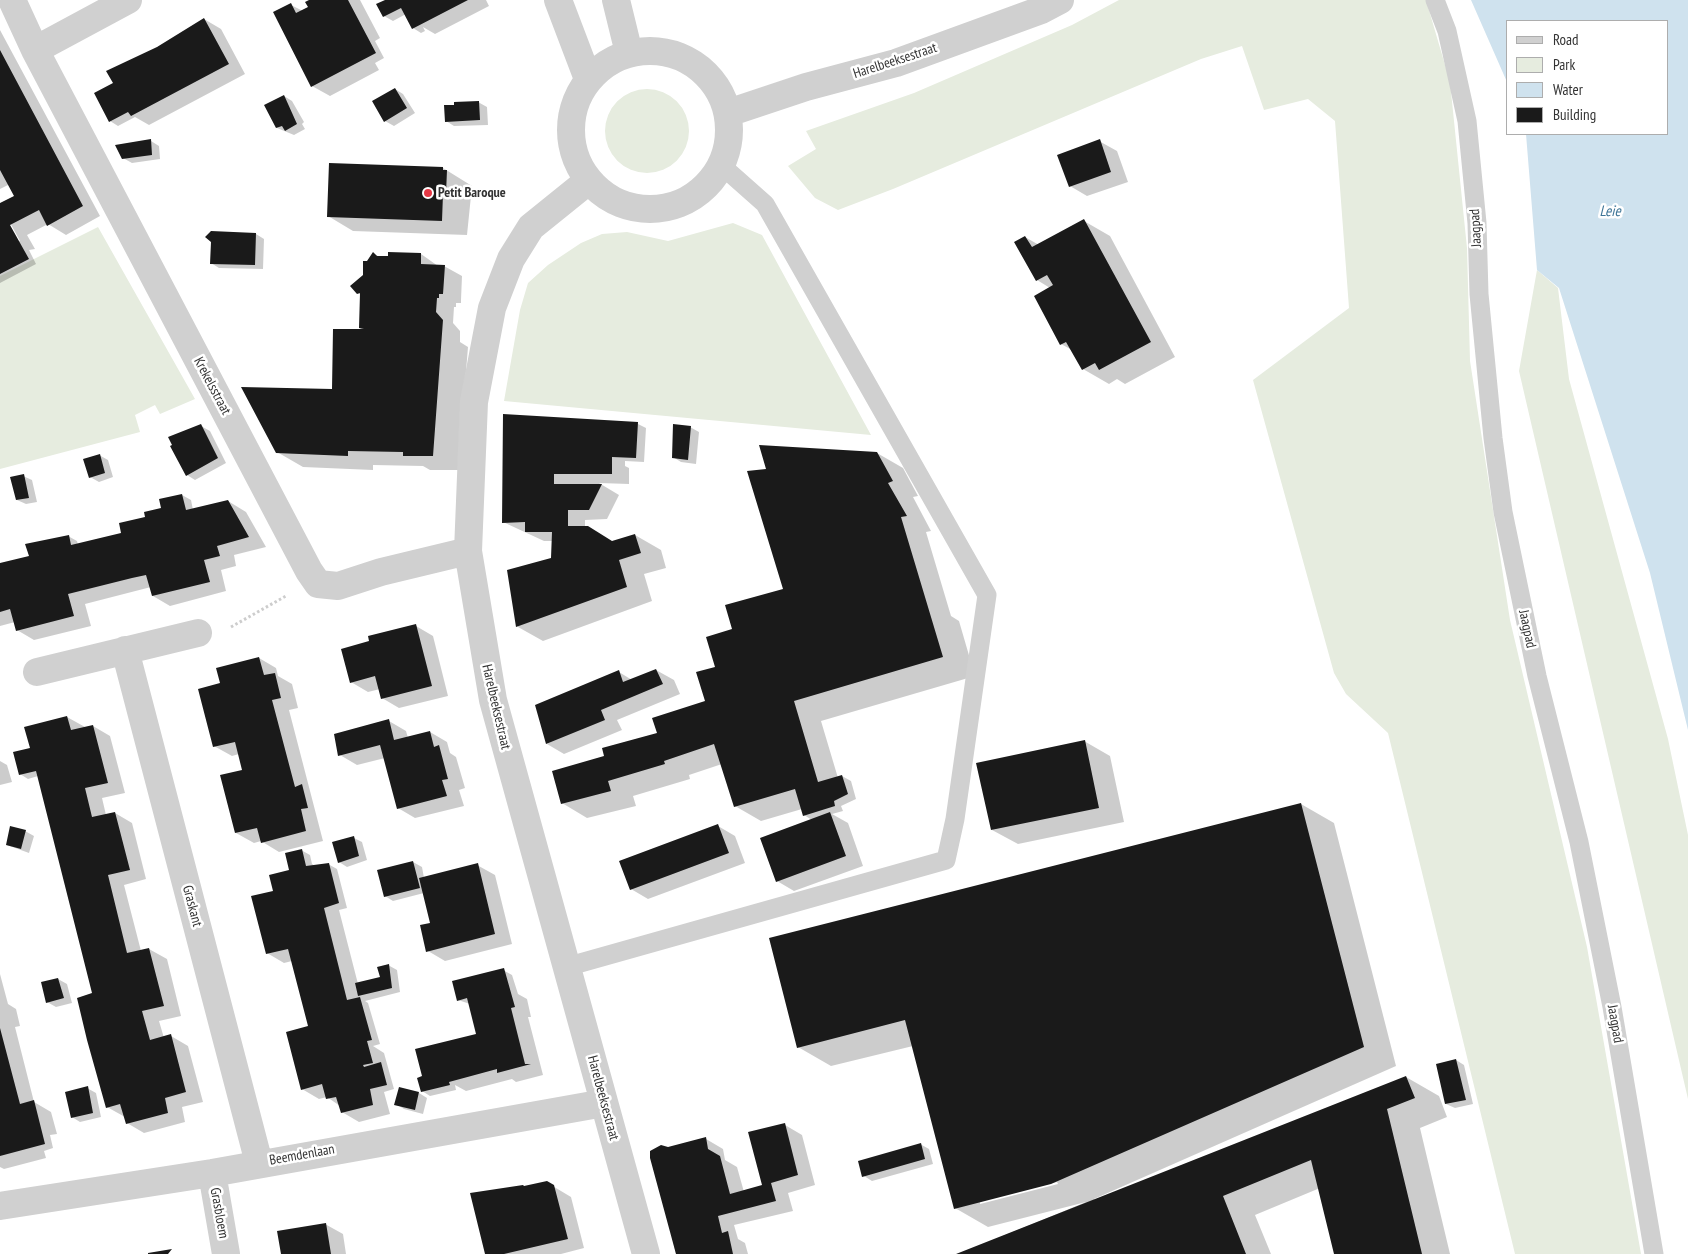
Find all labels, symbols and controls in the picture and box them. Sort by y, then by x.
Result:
legend [1506,20,1668,135]
text: Road [1553,30,1579,49]
street label: Harelbeeksestraat [851,40,939,82]
text: Park [1553,55,1575,74]
text: Water [1553,80,1583,99]
text: Building [1553,105,1596,124]
place label: Petit Baroque [438,185,506,201]
marker: Petit Baroque [422,187,434,199]
water label: Leie [1599,203,1621,221]
street label: Jaagpad [1467,208,1485,248]
street label: Krekelsstraat [190,354,234,418]
street label: Jaagpad [1515,608,1539,650]
street label: Harelbeeksestraat [478,663,514,751]
street label: Graskant [178,884,206,928]
street label: Jaagpad [1603,1004,1627,1044]
street label: Harelbeeksestraat [584,1054,622,1142]
street label: Beemdenlaan [268,1141,336,1169]
street label: Grasbloem [206,1186,232,1240]

